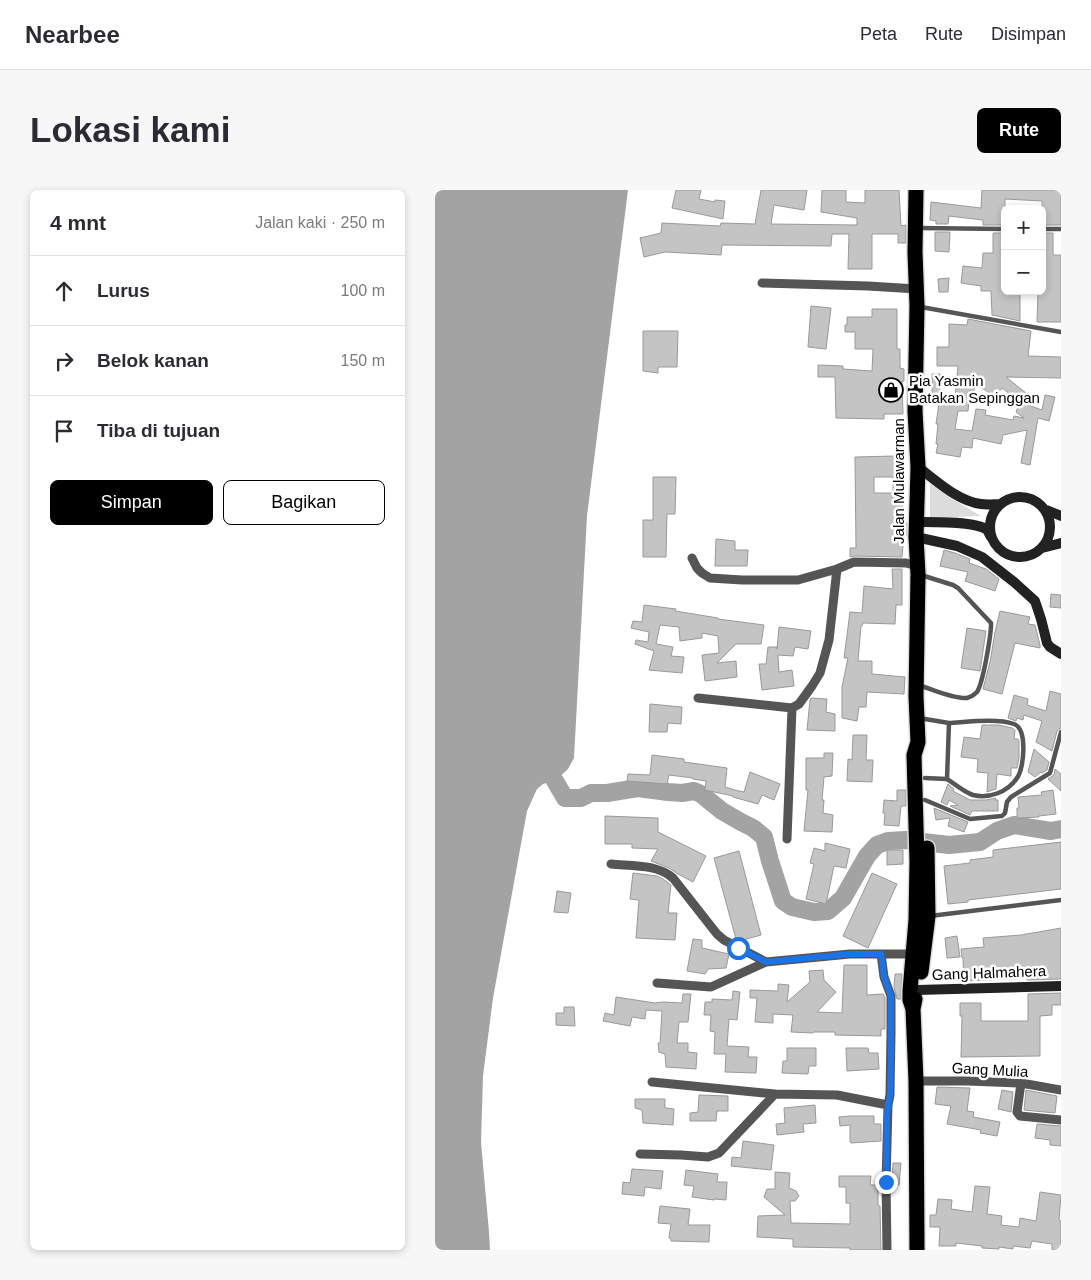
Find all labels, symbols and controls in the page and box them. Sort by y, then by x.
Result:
text: Nearbee [25,21,120,48]
text: Peta [860,24,897,44]
text: Rute [925,24,963,44]
text: Disimpan [991,24,1066,44]
button: Rute [977,108,1061,153]
text: Lokasi kami [30,110,230,149]
map controls [1001,205,1046,295]
button: + [1001,205,1046,250]
text: 4 mnt [50,211,106,234]
text: Jalan kaki · 250 m [255,214,385,231]
button: − [1001,250,1046,295]
icon: ahead [50,277,78,305]
text: Lurus [97,280,150,301]
text: 100 m [341,282,385,299]
icon: right [50,347,78,375]
text: Belok kanan [97,350,209,371]
text: 150 m [341,352,385,369]
place label: Pia Yasmin Batakan Sepinggan [909,372,1040,406]
shop icon: Pia Yasmin Batakan Sepinggan [878,377,904,403]
icon: arrive [50,417,78,445]
street label: Jalan Mulawarman [890,418,907,544]
text: Tiba di tujuan [97,420,220,441]
button: Simpan [50,480,213,525]
button: Bagikan [223,480,385,525]
route start [727,937,750,960]
street label: Gang Halmahera [932,962,1047,983]
street label: Gang Mulia [951,1059,1029,1080]
route end [875,1171,898,1194]

